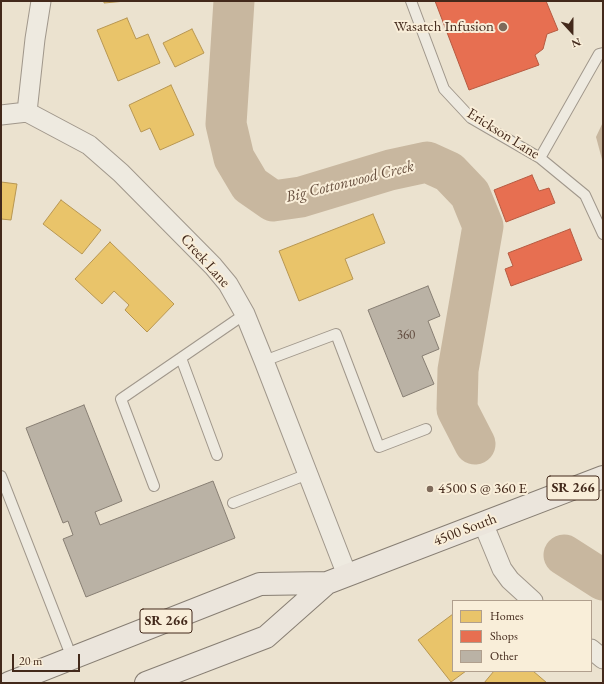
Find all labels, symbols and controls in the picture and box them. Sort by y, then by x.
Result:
north arrow [552,12,592,52]
place label: Wasatch Infusion [394,18,494,36]
marker: Wasatch Infusion [497,21,509,33]
text: N [570,35,583,51]
street label: Erickson Lane [463,105,543,163]
water label: Big Cottonwood Creek [284,157,416,207]
street label: Creek Lane [176,231,234,291]
house number: 360 [397,327,415,343]
road number: SR 266 [547,476,599,500]
place label: 4500 S @ 360 E [438,480,527,498]
marker: 4500 S @ 360 E [425,484,435,494]
street label: 4500 South [431,510,499,550]
legend [452,600,592,672]
text: Homes [490,608,524,624]
road number: SR 266 [140,609,192,633]
text: Shops [490,628,518,644]
scale bar [14,646,82,672]
text: Other [490,648,518,664]
text: 20 m [19,653,42,669]

